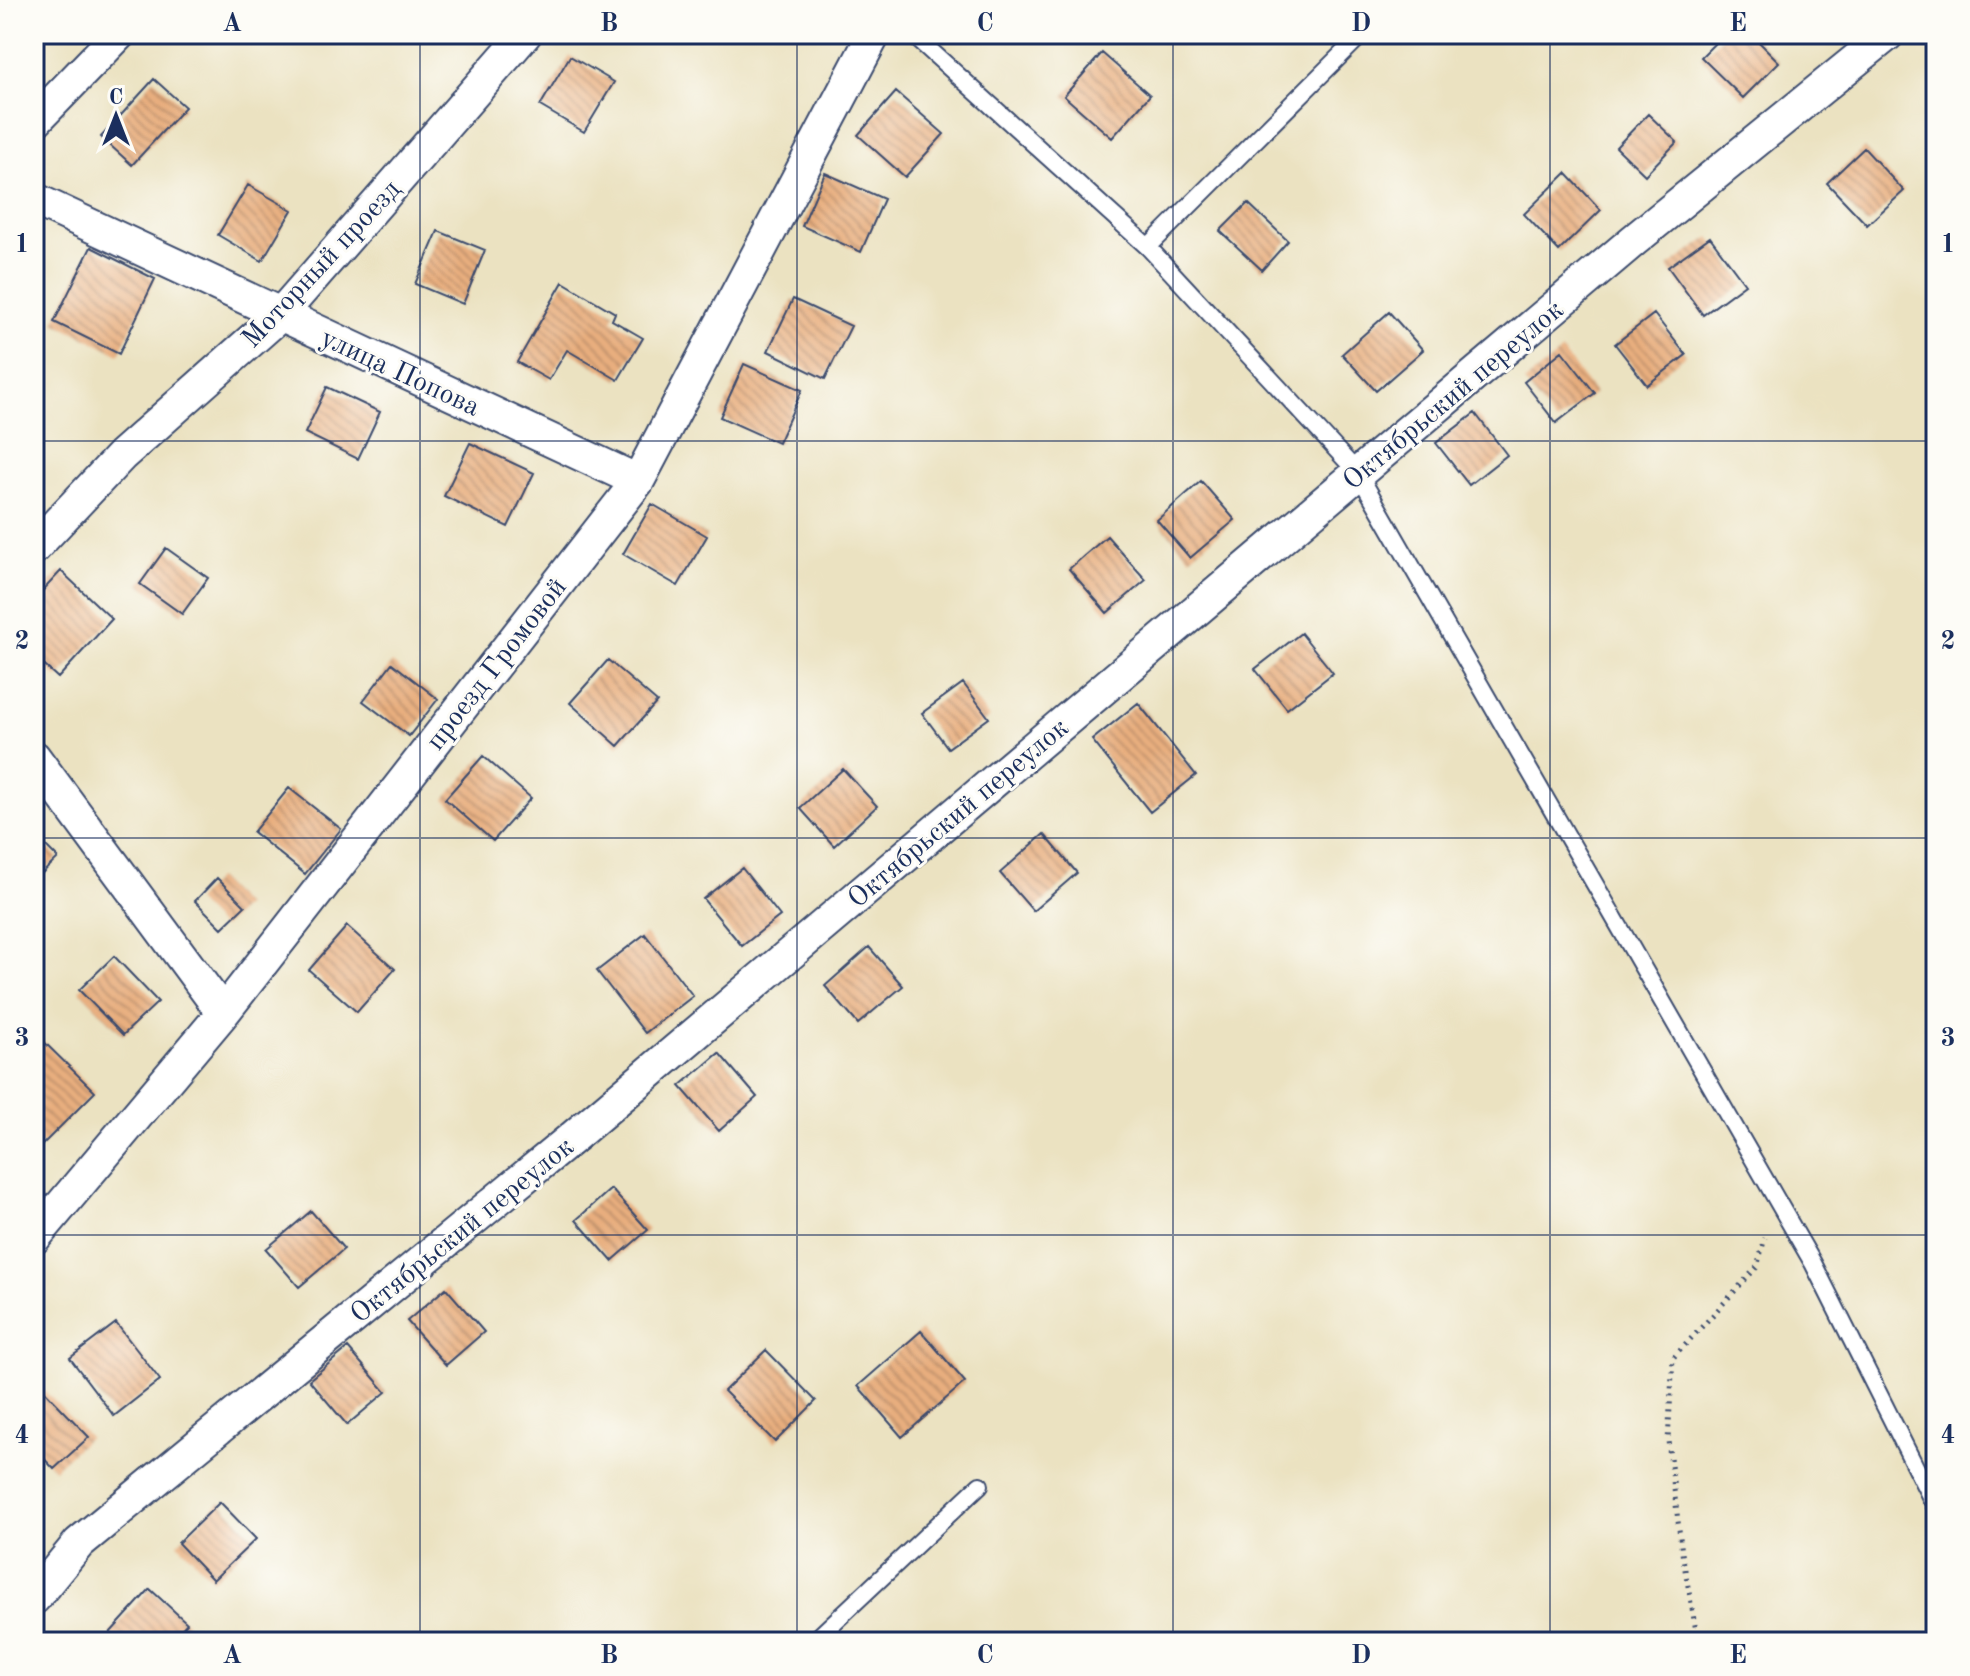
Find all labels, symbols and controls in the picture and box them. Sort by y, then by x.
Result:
text: A [222,11,242,37]
text: B [600,11,618,37]
text: C [976,11,994,37]
text: D [1351,11,1371,37]
text: E [1729,11,1747,37]
north arrow [76,76,156,156]
text: С [109,87,123,109]
street label: Моторный проезд [238,176,407,354]
text: 1 [14,232,30,258]
text: 1 [1940,232,1956,258]
street label: Октябрьский переулок [1338,296,1569,496]
street label: улица Попова [316,325,484,423]
street label: проезд Громовой [422,574,573,756]
text: 2 [14,629,30,655]
text: 2 [1940,629,1956,655]
street label: Октябрьский переулок [843,714,1074,914]
text: 3 [14,1026,30,1052]
text: 3 [1940,1026,1956,1052]
street label: Октябрьский переулок [346,1133,580,1330]
text: 4 [14,1423,30,1449]
text: 4 [1940,1423,1956,1449]
text: A [222,1643,242,1669]
text: B [600,1643,618,1669]
text: C [976,1643,994,1669]
text: D [1351,1643,1371,1669]
text: E [1729,1643,1747,1669]

